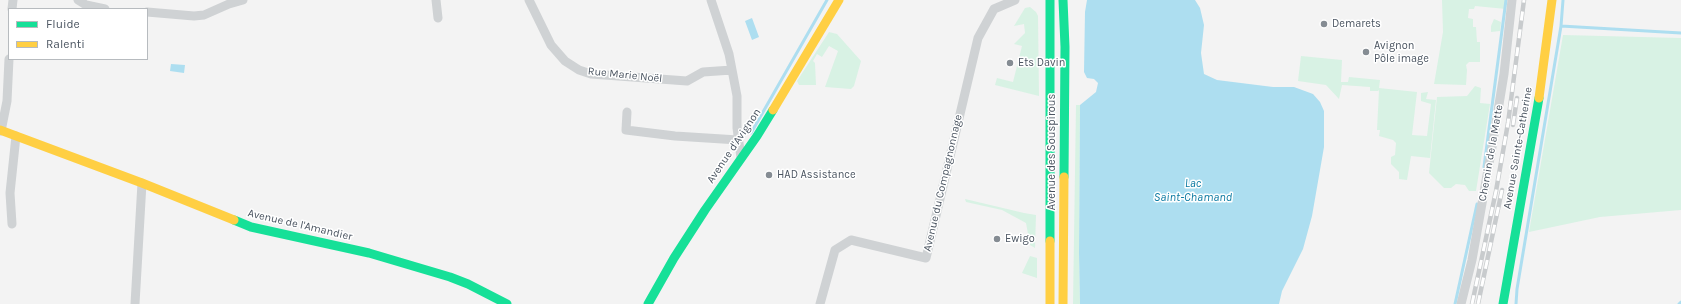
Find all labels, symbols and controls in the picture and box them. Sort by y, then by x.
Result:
legend [8,8,148,60]
text: Fluide [46,17,80,31]
place label: Demarets [1332,17,1381,31]
marker: Demarets [1319,19,1329,29]
text: Ralenti [46,37,85,51]
place label: Avignon Pôle image [1374,39,1429,65]
marker: Avignon Pôle image [1361,47,1371,57]
place label: Ets Davin [1018,56,1065,70]
marker: Ets Davin [1005,58,1015,68]
street label: Rue Marie Noël [587,65,663,85]
street label: Avenue Sainte-Catherine [1501,86,1535,210]
street label: Avenue des Souspirous [1045,94,1059,210]
street label: Chemin de la Matte [1476,104,1506,202]
street label: Avenue d'Avignon [704,106,764,186]
street label: Avenue du Compagnonnage [921,113,965,253]
place label: HAD Assistance [777,168,856,182]
marker: HAD Assistance [764,170,774,180]
water label: Lac Saint-Chamand [1154,177,1232,205]
street label: Avenue de l'Amandier [246,207,354,243]
place label: Ewigo [1005,232,1035,246]
marker: Ewigo [992,234,1002,244]

